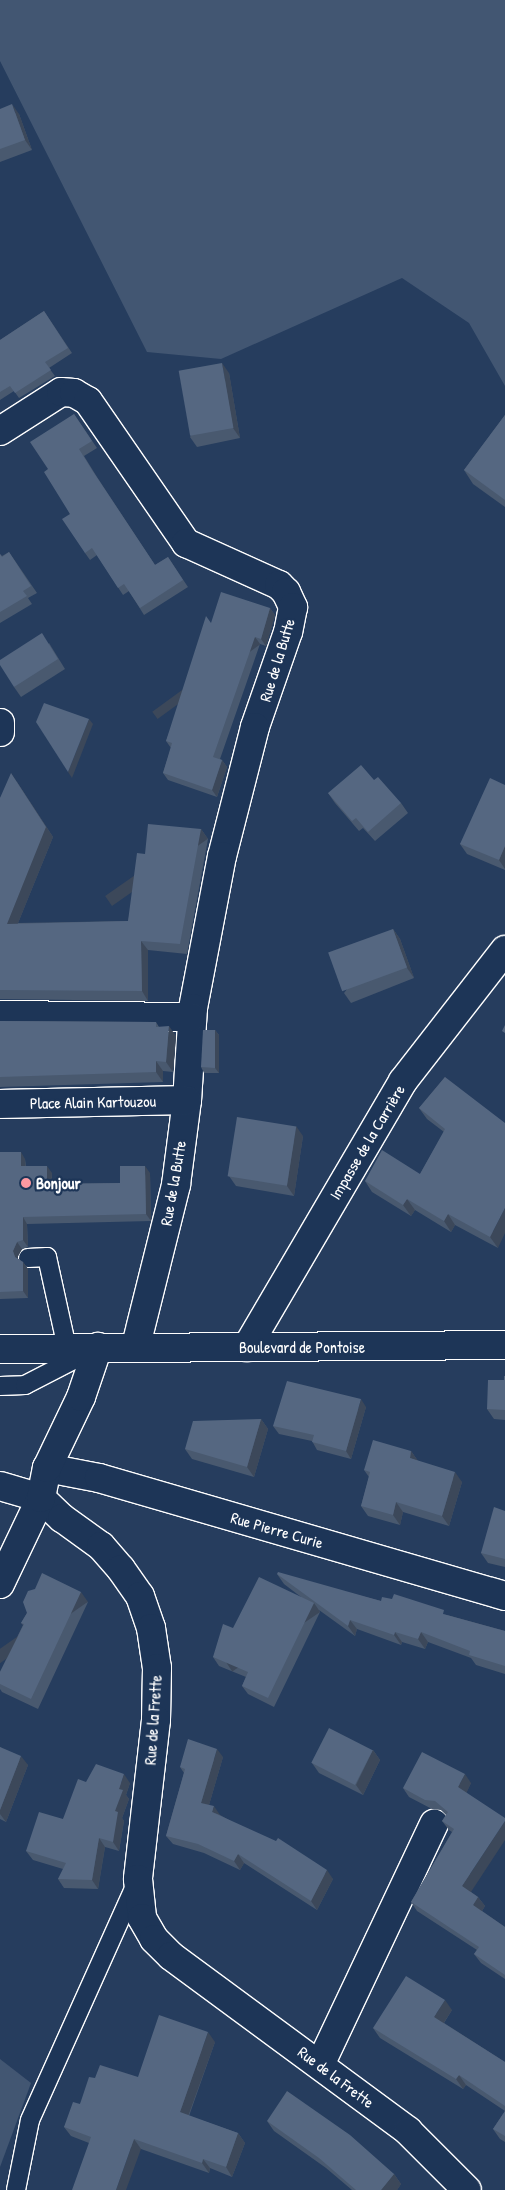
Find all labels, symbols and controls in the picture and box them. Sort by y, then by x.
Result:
street label: Rue de la Butte [255,616,299,704]
street label: Impasse de la Carrière [325,1081,409,1203]
street label: Place Alain Kartouzou [30,1091,156,1113]
street label: Rue de la Butte [156,1139,190,1227]
place label: Bonjour [36,1173,81,1193]
marker: Bonjour [20,1177,32,1189]
street label: Boulevard de Pontoise [239,1337,365,1357]
street label: Rue Pierre Curie [229,1508,325,1552]
street label: Rue de la Frette [140,1674,166,1766]
street label: Rue de la Frette [294,2042,378,2112]

